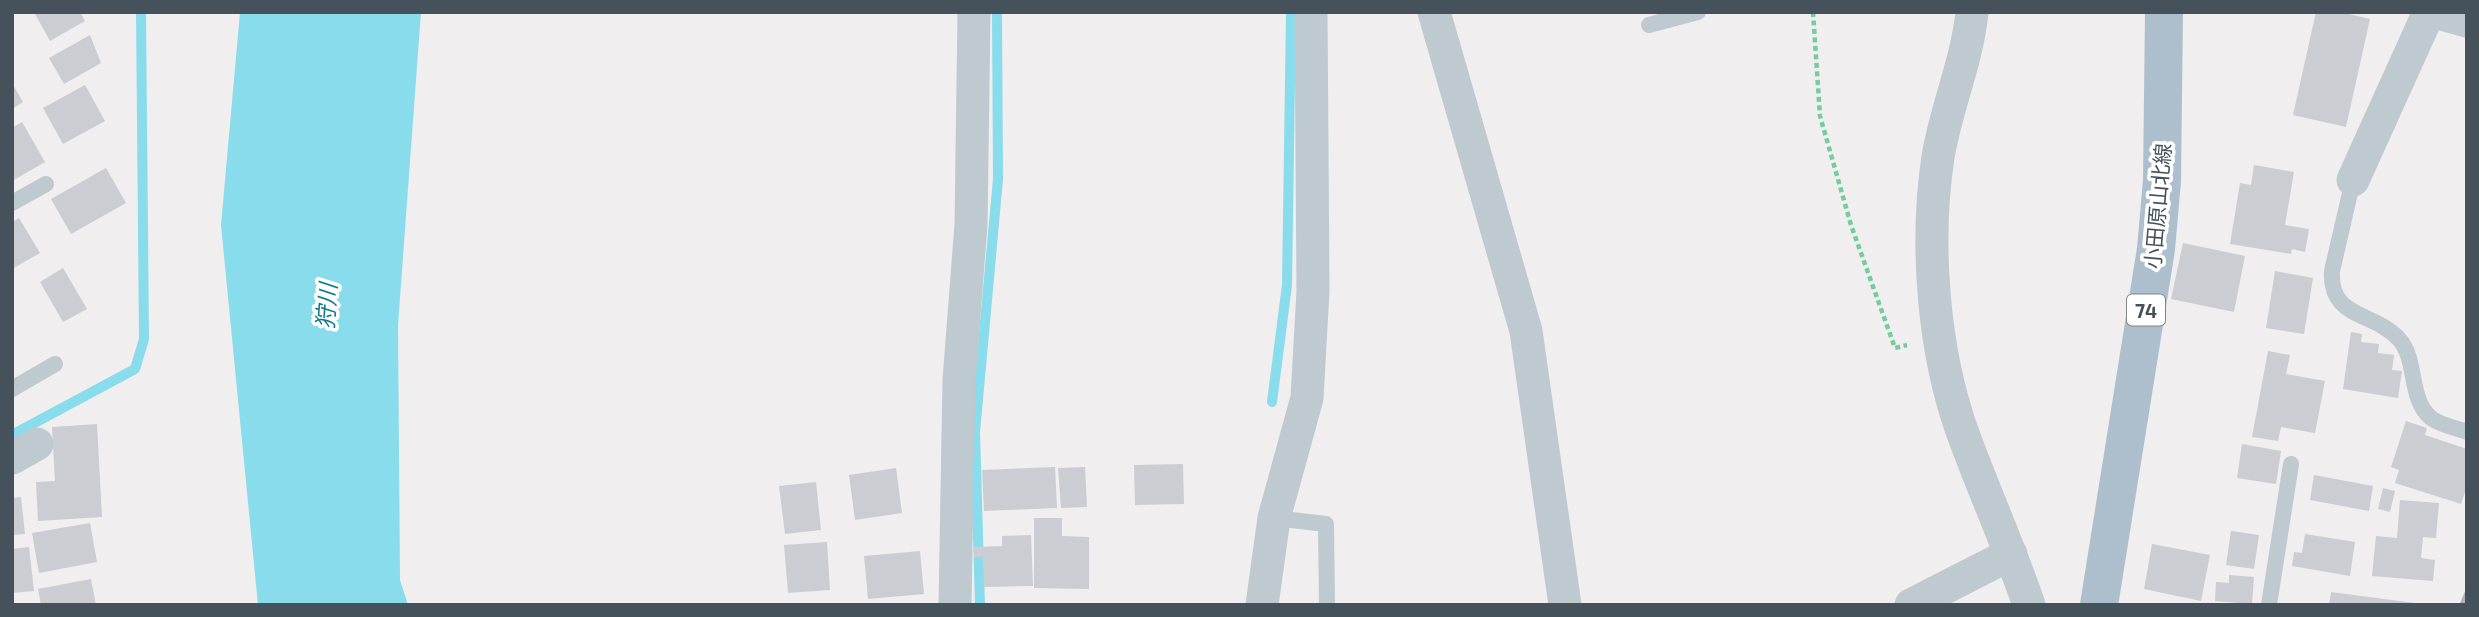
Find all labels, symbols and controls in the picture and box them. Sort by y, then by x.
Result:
street label: 小田原山北線 [2139,142,2175,270]
water label: 狩川 [310,279,342,330]
road number: 74 [2127,294,2165,326]

